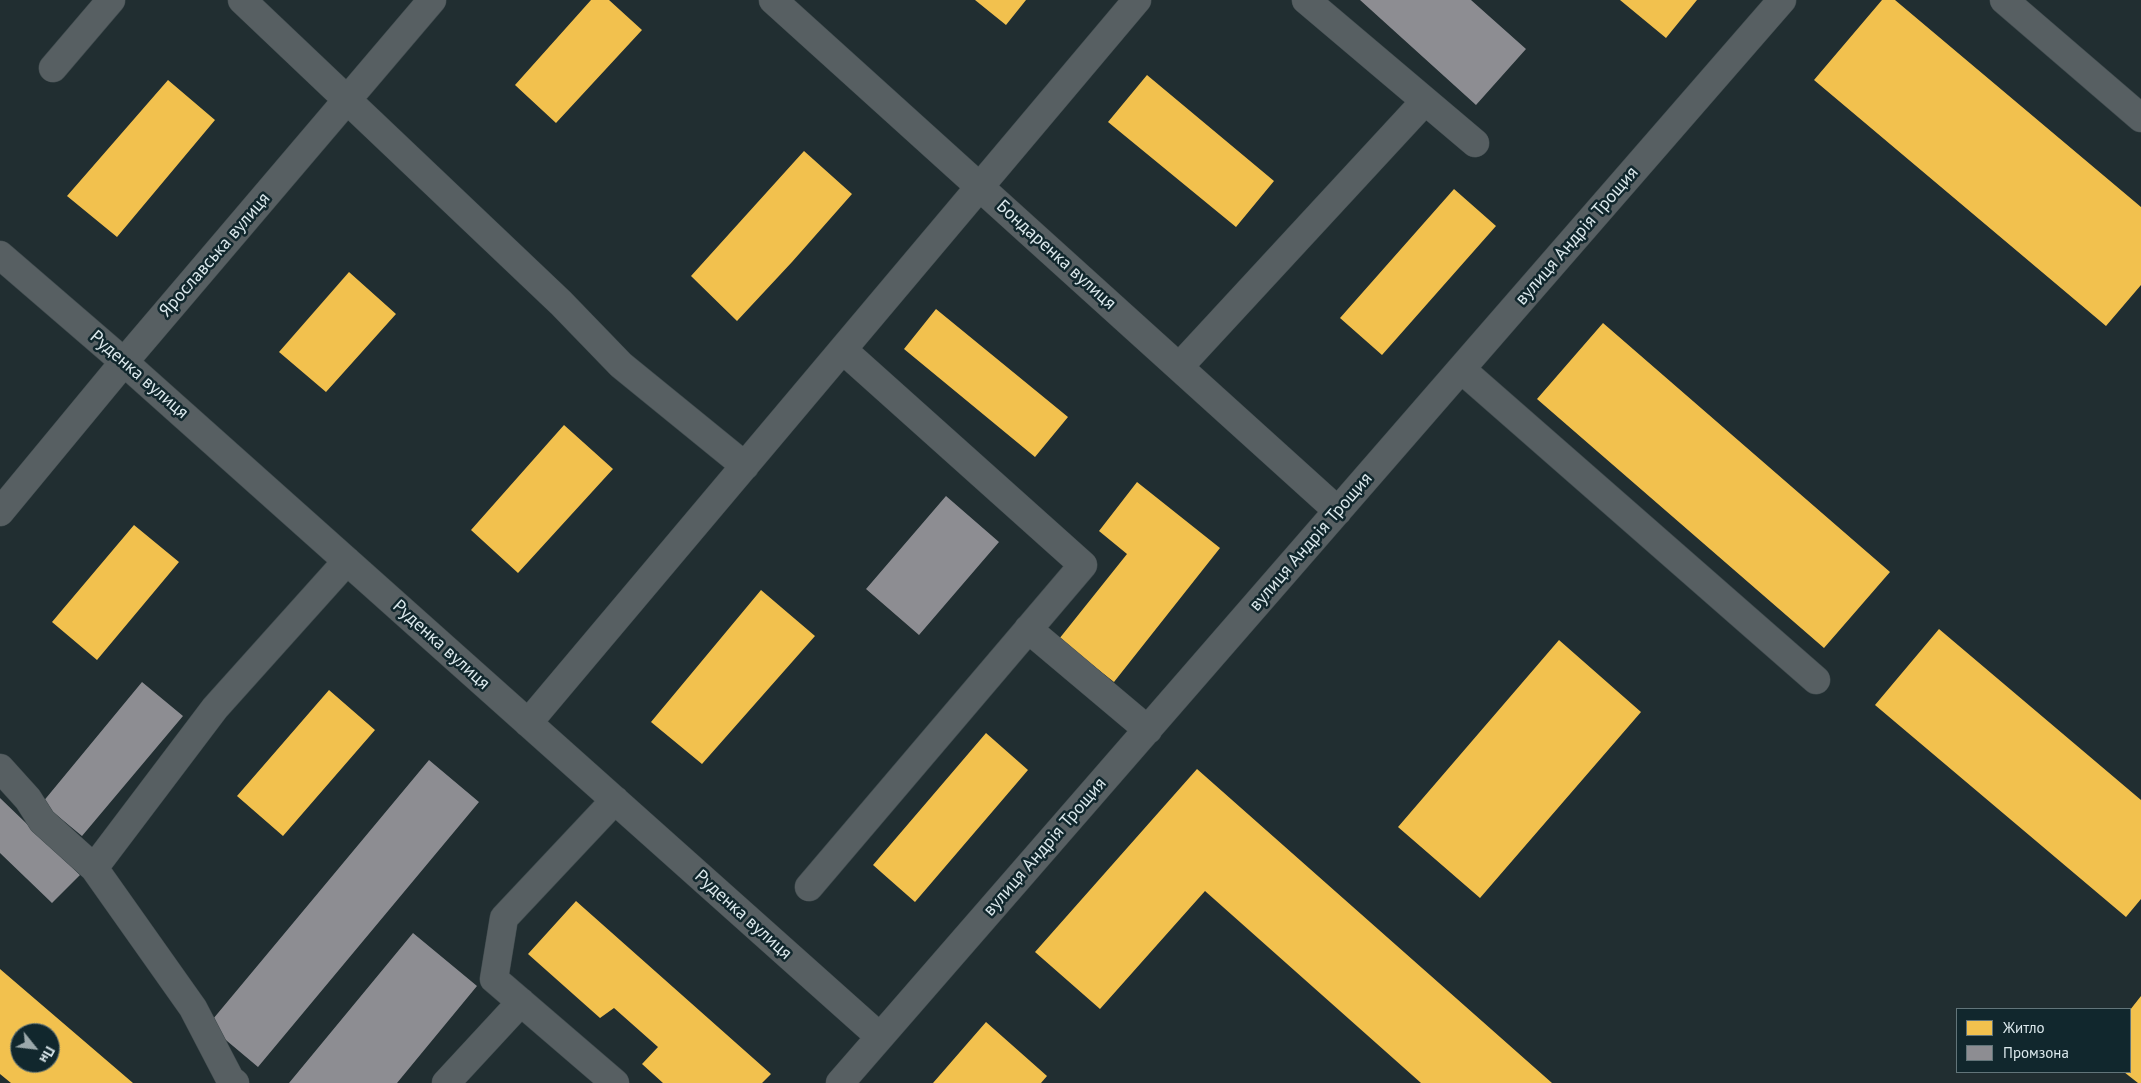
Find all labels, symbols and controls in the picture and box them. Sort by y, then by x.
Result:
street label: вулиця Андрія Трощия [1511,162,1643,310]
street label: Ярославська вулиця [155,188,275,322]
street label: Бондаренка вулиця [992,196,1120,314]
street label: Руденка вулиця [85,326,193,424]
street label: вулиця Андрія Трощия [1245,468,1377,616]
street label: Руденка вулиця [388,596,494,694]
street label: вулиця Андрія Трощия [979,773,1111,921]
street label: Руденка вулиця [690,866,796,964]
legend [1956,1008,2131,1073]
text: Житло [2003,1018,2045,1037]
north arrow [10,1023,60,1073]
text: Пн [35,1043,59,1066]
text: Промзона [2003,1043,2069,1062]

